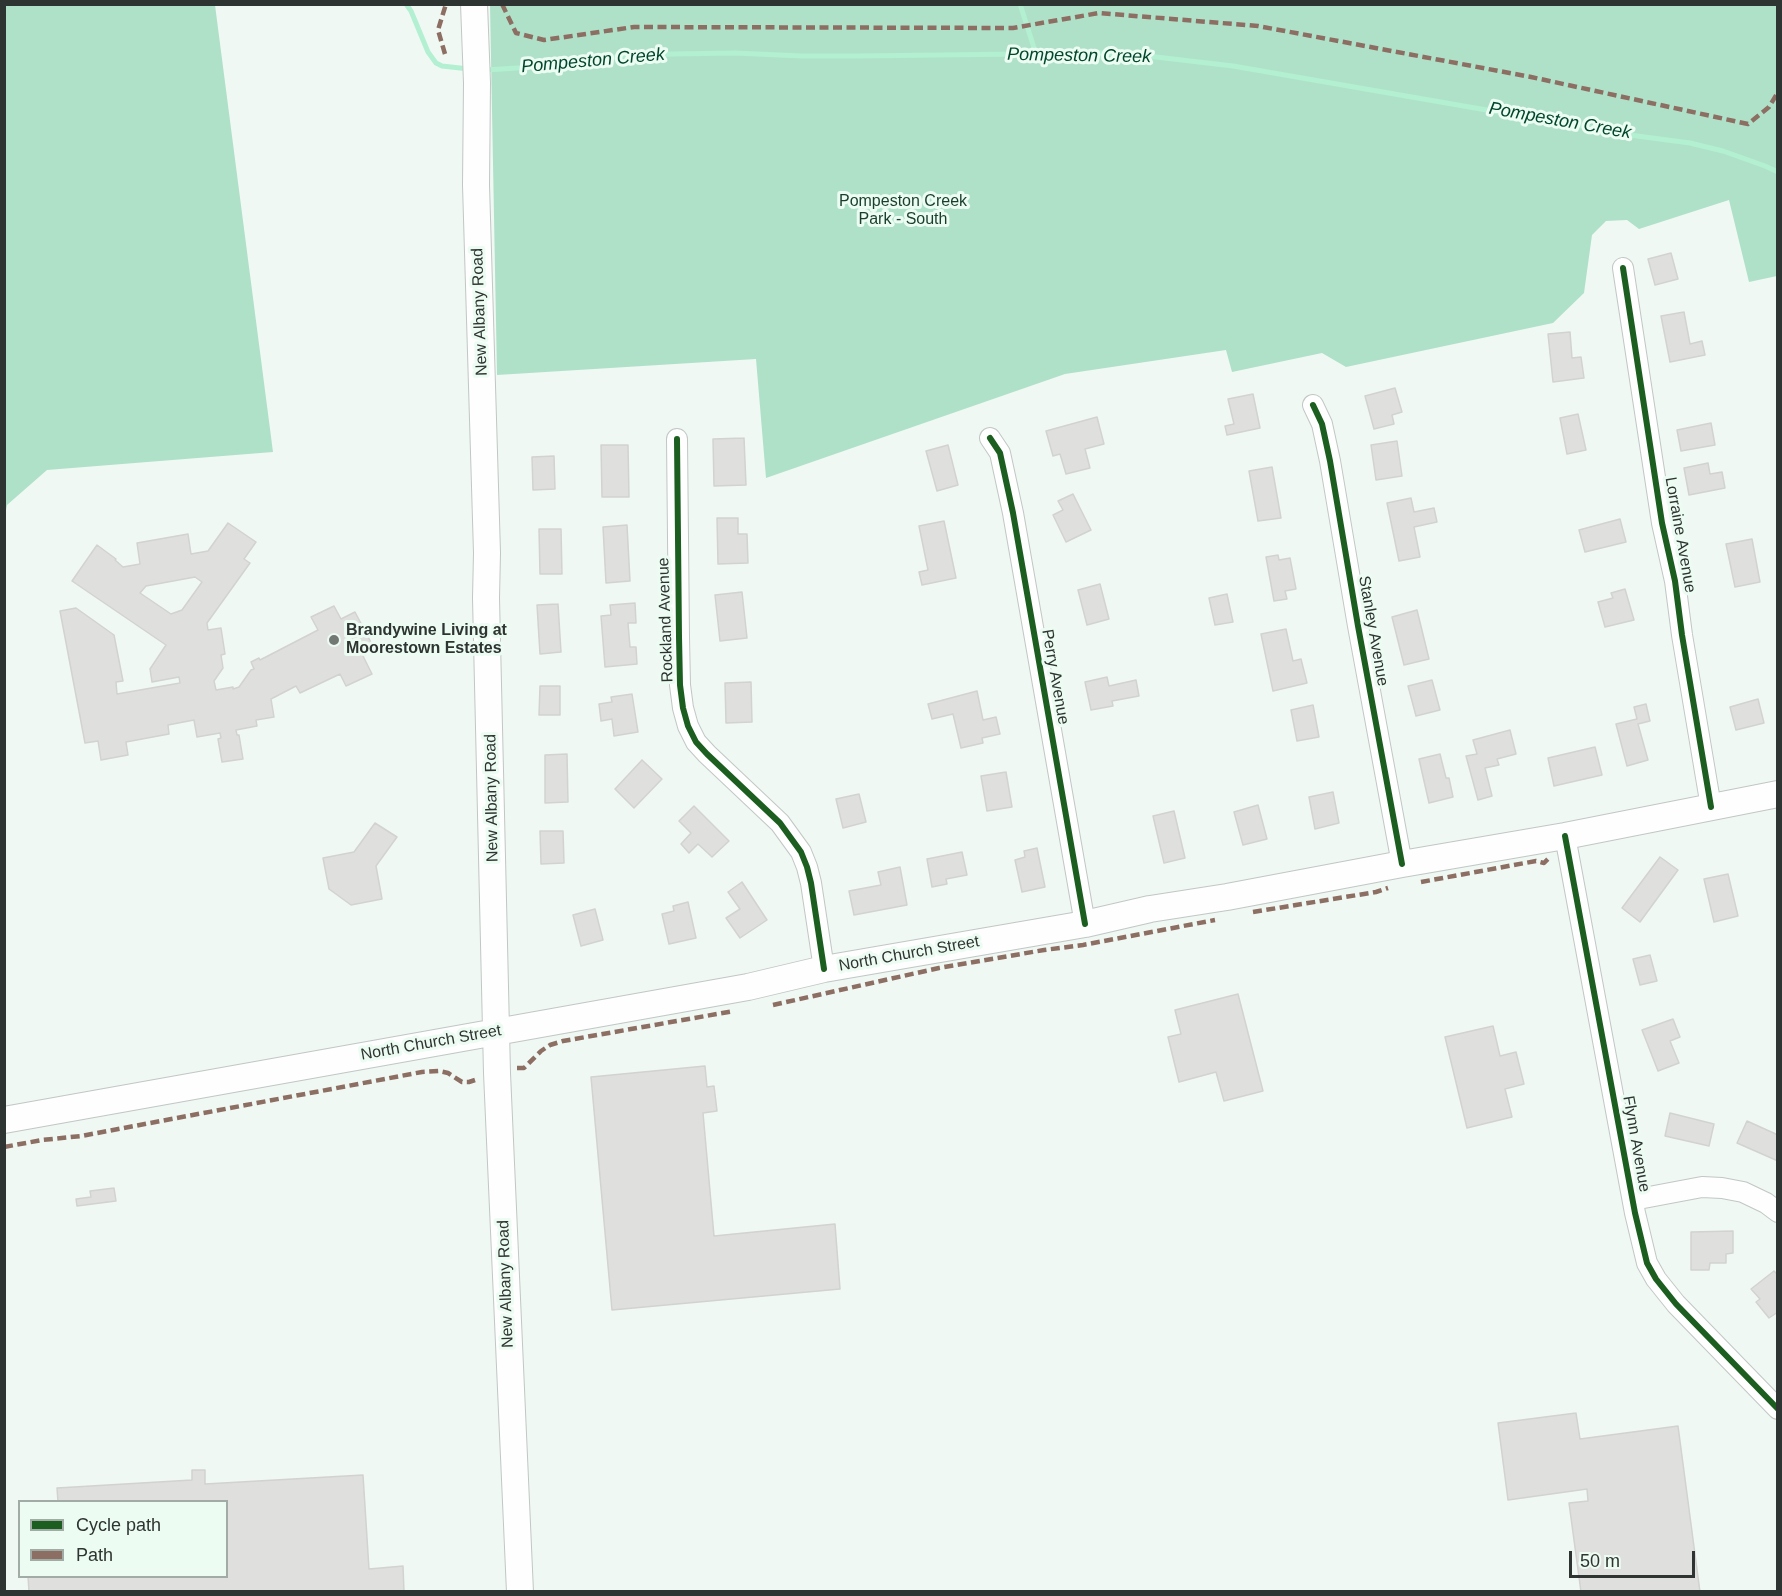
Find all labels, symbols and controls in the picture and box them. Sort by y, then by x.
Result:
water label: Pompeston Creek [520,44,666,78]
water label: Pompeston Creek [1007,44,1151,68]
water label: Pompeston Creek [1487,98,1633,144]
park label: Pompeston Creek Park - South [839,192,967,230]
street label: New Albany Road [468,248,492,376]
street label: Lorraine Avenue [1660,476,1700,594]
street label: Rockland Avenue [654,557,678,683]
street label: Stanley Avenue [1354,574,1392,688]
place label: Brandywine Living at Moorestown Estates [346,621,507,659]
street label: Perry Avenue [1037,628,1073,726]
marker: Brandywine Living at Moorestown Estates [327,633,341,647]
street label: New Albany Road [481,734,503,862]
street label: North Church Street [837,932,981,976]
street label: North Church Street [359,1021,503,1065]
street label: Flynn Avenue [1618,1094,1654,1194]
street label: New Albany Road [494,1220,518,1348]
legend [18,1500,228,1578]
text: Cycle path [76,1515,161,1535]
scale bar [1572,1539,1698,1577]
text: Path [76,1545,113,1565]
text: 50 m [1580,1551,1620,1571]

